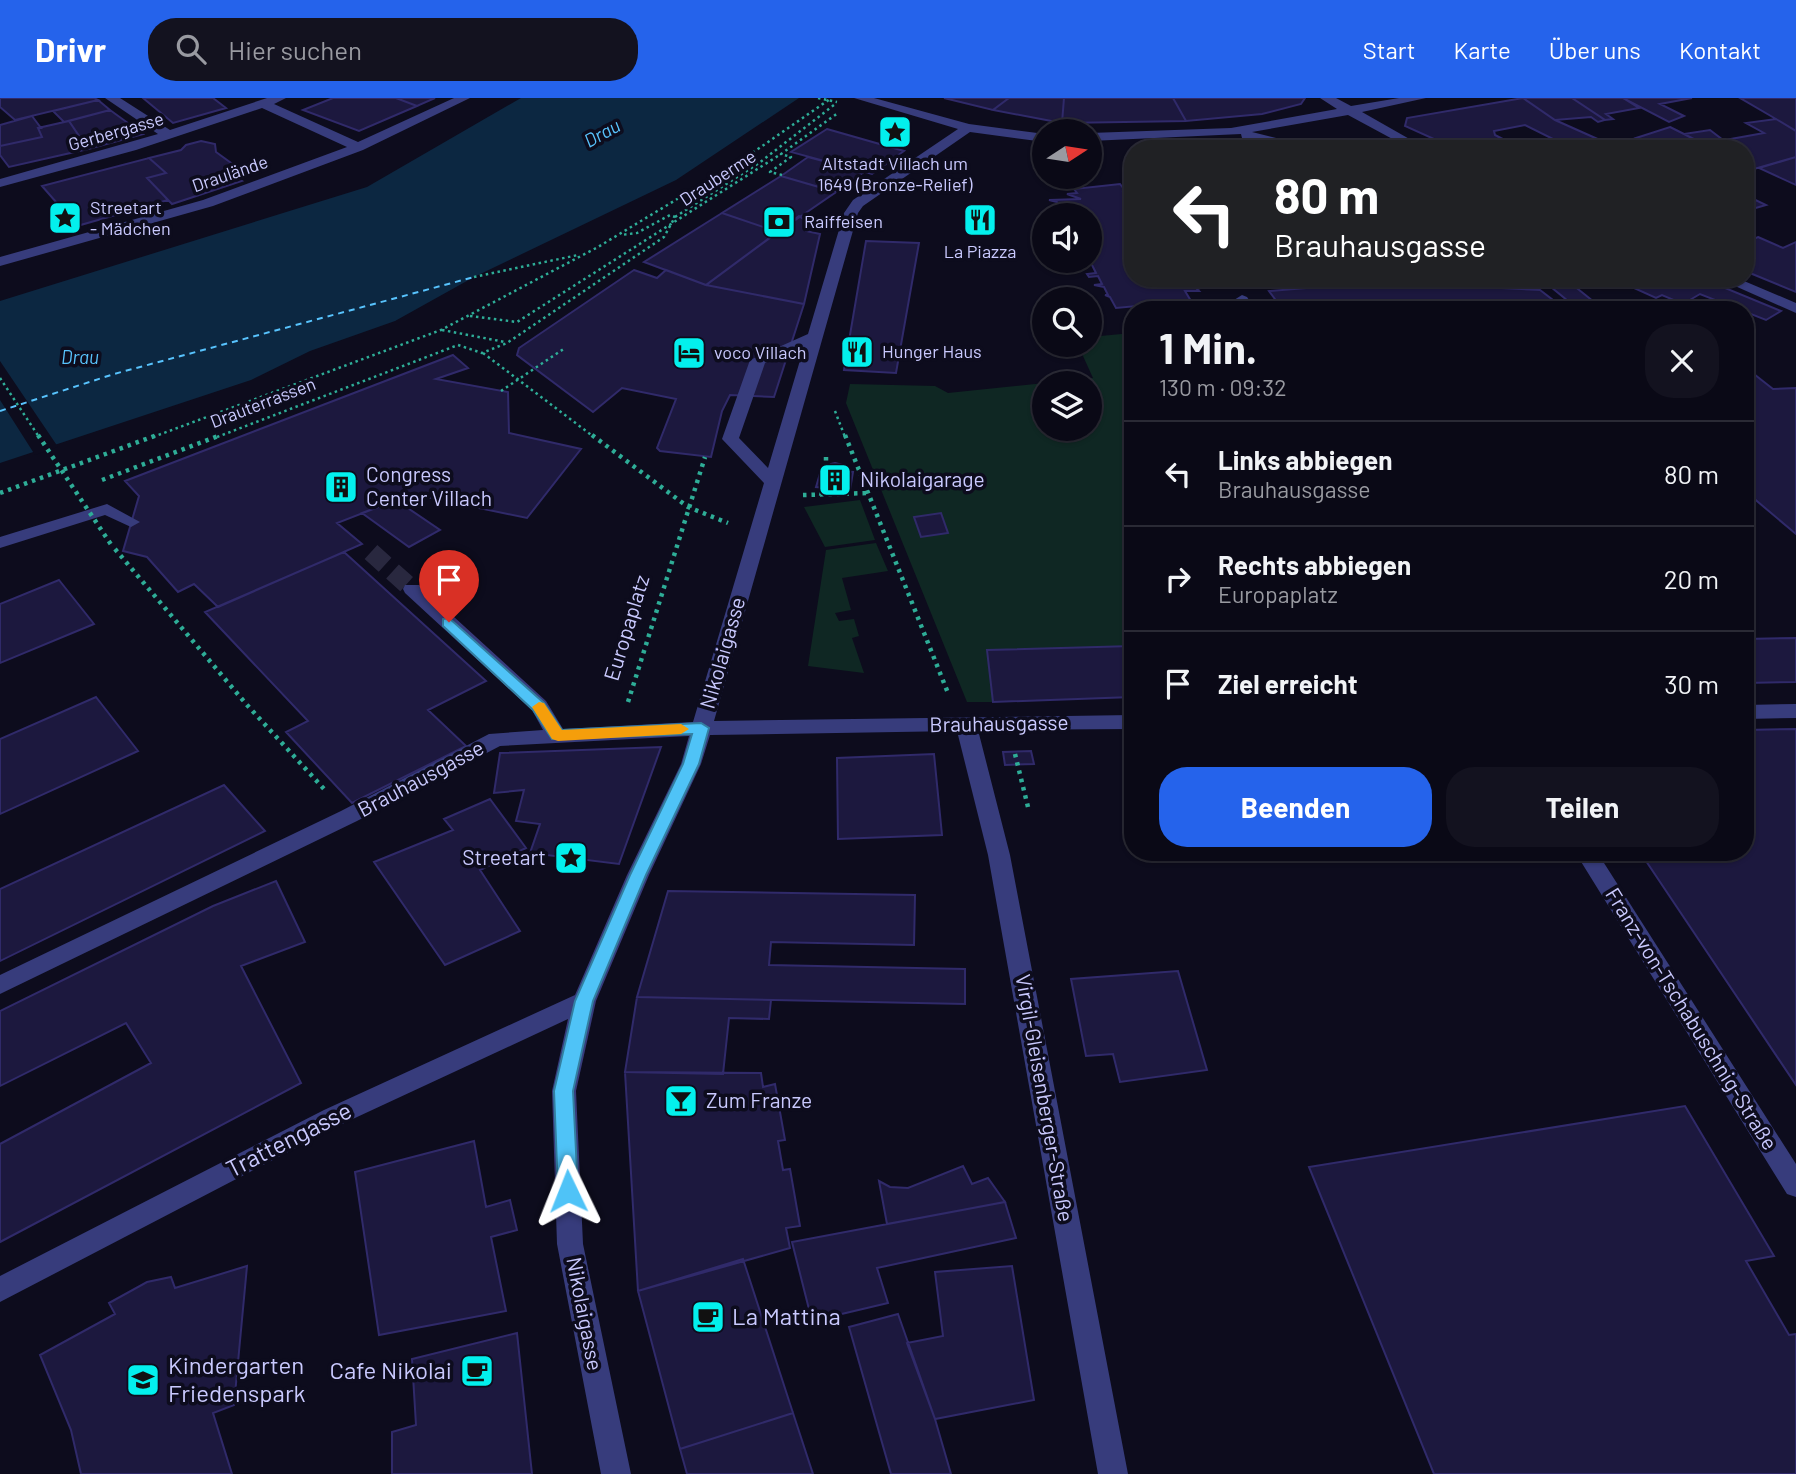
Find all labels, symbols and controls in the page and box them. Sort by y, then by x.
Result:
search box [148,18,638,81]
text: Drivr [35,29,106,69]
icon: search [172,30,210,68]
text: Hier suchen [228,34,362,65]
text: Start [1363,35,1416,64]
text: Karte [1454,35,1511,64]
text: Über uns [1549,35,1641,64]
text: Kontakt [1679,35,1761,64]
street label: Gerbergasse [65,107,166,155]
water label: Drau [580,113,624,152]
place icon: Altstadt Villach um 1649 (Bronze-Relief) [876,113,914,151]
north arrow [1032,119,1102,189]
map controls [1032,119,1102,441]
street label: Drauberme [675,144,760,210]
street label: Draulände [189,150,271,196]
place label: Altstadt Villach um 1649 (Bronze-Relief) [818,152,973,195]
text: 80 m [1274,165,1379,224]
icon: left [1159,168,1250,259]
place label: Streetart - Mädchen [90,196,171,239]
place icon: Streetart - Mädchen [46,199,84,237]
restaurant icon: La Piazza [961,201,999,239]
bank icon: Raiffeisen [760,203,798,241]
button: sound [1032,203,1102,273]
place label: Raiffeisen [804,210,883,232]
text: Brauhausgasse [1274,225,1486,263]
place label: La Piazza [944,240,1016,262]
button: search [1032,287,1102,357]
text: 1 Min. [1159,322,1257,372]
button: close [1645,324,1719,398]
restaurant icon: Hunger Haus [838,333,876,371]
hotel icon: voco Villach [670,334,708,372]
place label: Hunger Haus [882,340,982,362]
place label: voco Villach [714,341,807,363]
water label: Drau [61,345,99,368]
button: layers [1032,371,1102,441]
street label: Drauterrassen [207,372,318,432]
text: 130 m · 09:32 [1159,373,1287,401]
text: Links abbiegen [1218,444,1392,475]
icon: left [1159,455,1197,493]
text: 80 m [1664,458,1719,489]
place label: Congress Center Villach [366,461,492,510]
building icon: Nikolaigarage [816,461,854,499]
place label: Nikolaigarage [860,466,985,491]
building icon: Congress Center Villach [322,468,360,506]
text: Brauhausgasse [1218,475,1370,503]
text: Rechts abbiegen [1218,549,1411,580]
pin [419,550,479,622]
icon: right [1159,560,1197,598]
icon: arrive [430,561,468,599]
text: 20 m [1664,563,1719,594]
street label: Europaplatz [598,572,654,683]
text: Europaplatz [1218,580,1338,608]
street label: Nikolaigasse [694,594,749,711]
icon: arrive [1159,665,1197,703]
text: Ziel erreicht [1218,668,1358,699]
text: 30 m [1664,668,1719,699]
street label: Brauhausgasse [929,709,1069,736]
street label: Brauhausgasse [353,734,488,821]
button: Beenden [1159,767,1432,847]
button: Teilen [1446,767,1719,847]
place icon: Streetart [552,839,590,877]
place label: Streetart [462,844,546,869]
street label: Franz-von-Tschabuschnig-Straße [1601,883,1783,1154]
street label: Virgil-Gleisenberger-Straße [1011,972,1080,1223]
bar icon: Zum Franze [662,1082,700,1120]
place label: Zum Franze [706,1087,812,1112]
street label: Trattengasse [221,1095,356,1183]
position arrow [531,1154,605,1228]
street label: Nikolaigasse [562,1255,609,1373]
cafe icon: La Mattina [689,1298,727,1336]
place label: La Mattina [732,1301,841,1330]
place label: Kindergarten Friedenspark [168,1350,306,1407]
cafe icon: Cafe Nikolai [458,1352,496,1390]
place label: Cafe Nikolai [330,1355,452,1384]
school or university icon: Kindergarten Friedenspark [124,1361,162,1399]

